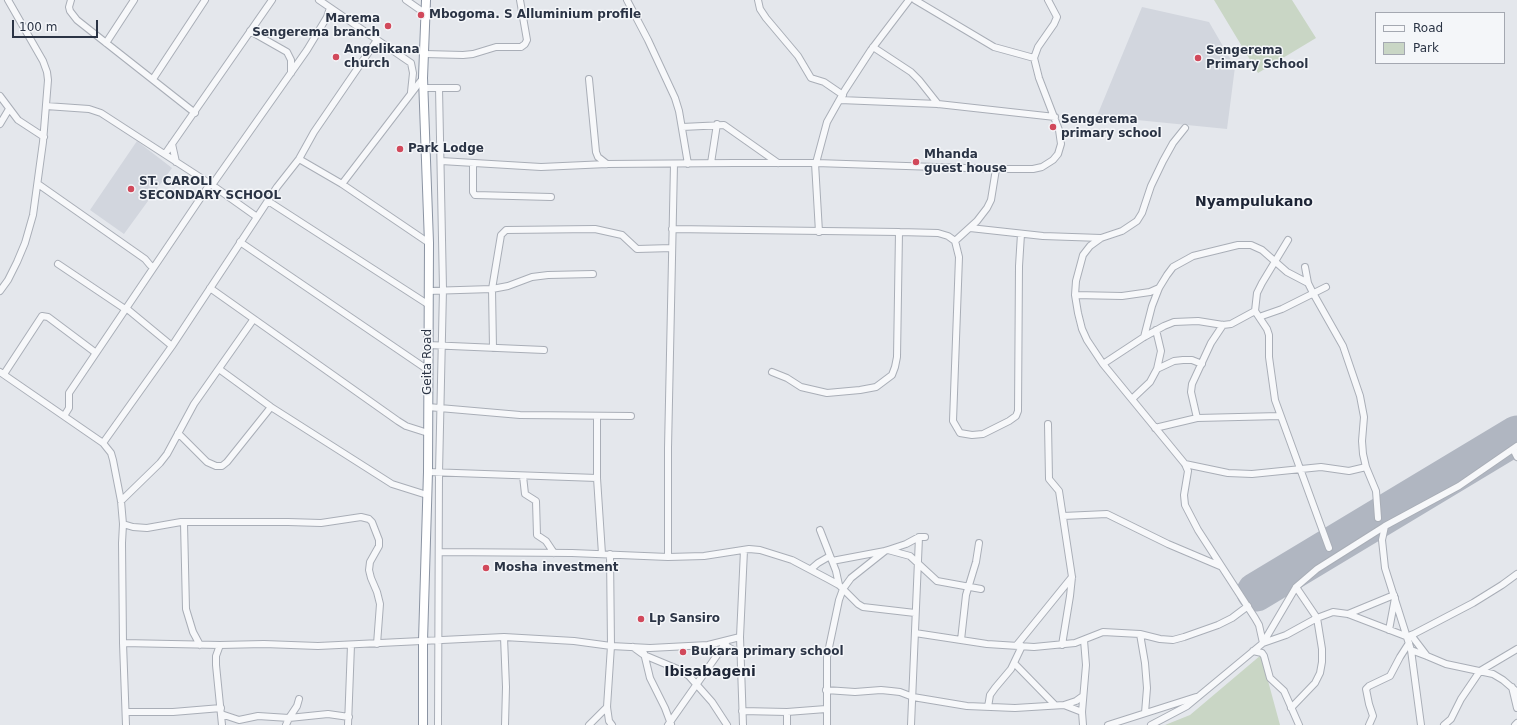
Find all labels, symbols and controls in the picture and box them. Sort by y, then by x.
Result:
place label: Mbogoma. S Alluminium profile [429,8,641,22]
marker: Mbogoma. S Alluminium profile [416,10,426,20]
scale bar [14,12,100,38]
place label: Marema Sengerema branch [252,12,380,40]
legend [1375,12,1505,64]
text: 100 m [19,20,57,34]
marker: Marema Sengerema branch [383,21,393,31]
text: Road [1413,21,1443,35]
text: Park [1413,41,1439,55]
place label: Angelikana church [344,43,420,71]
place label: Sengerema Primary School [1206,44,1308,72]
marker: Angelikana church [331,52,341,62]
marker: Sengerema Primary School [1193,53,1203,63]
place label: Sengerema primary school [1061,113,1162,141]
marker: Sengerema primary school [1048,122,1058,132]
place label: Park Lodge [408,142,484,156]
marker: Park Lodge [395,144,405,154]
place label: Mhanda guest house [924,148,1007,176]
marker: Mhanda guest house [911,157,921,167]
place label: ST. CAROLI SECONDARY SCHOOL [139,175,281,203]
marker: ST. CAROLI SECONDARY SCHOOL [126,184,136,194]
district label: Nyampulukano [1195,194,1313,210]
street label: Geita Road [421,329,435,395]
place label: Mosha investment [494,561,619,575]
marker: Mosha investment [481,563,491,573]
place label: Lp Sansiro [649,612,720,626]
marker: Lp Sansiro [636,614,646,624]
place label: Bukara primary school [691,645,844,659]
marker: Bukara primary school [678,647,688,657]
district label: Ibisabageni [664,664,756,680]

